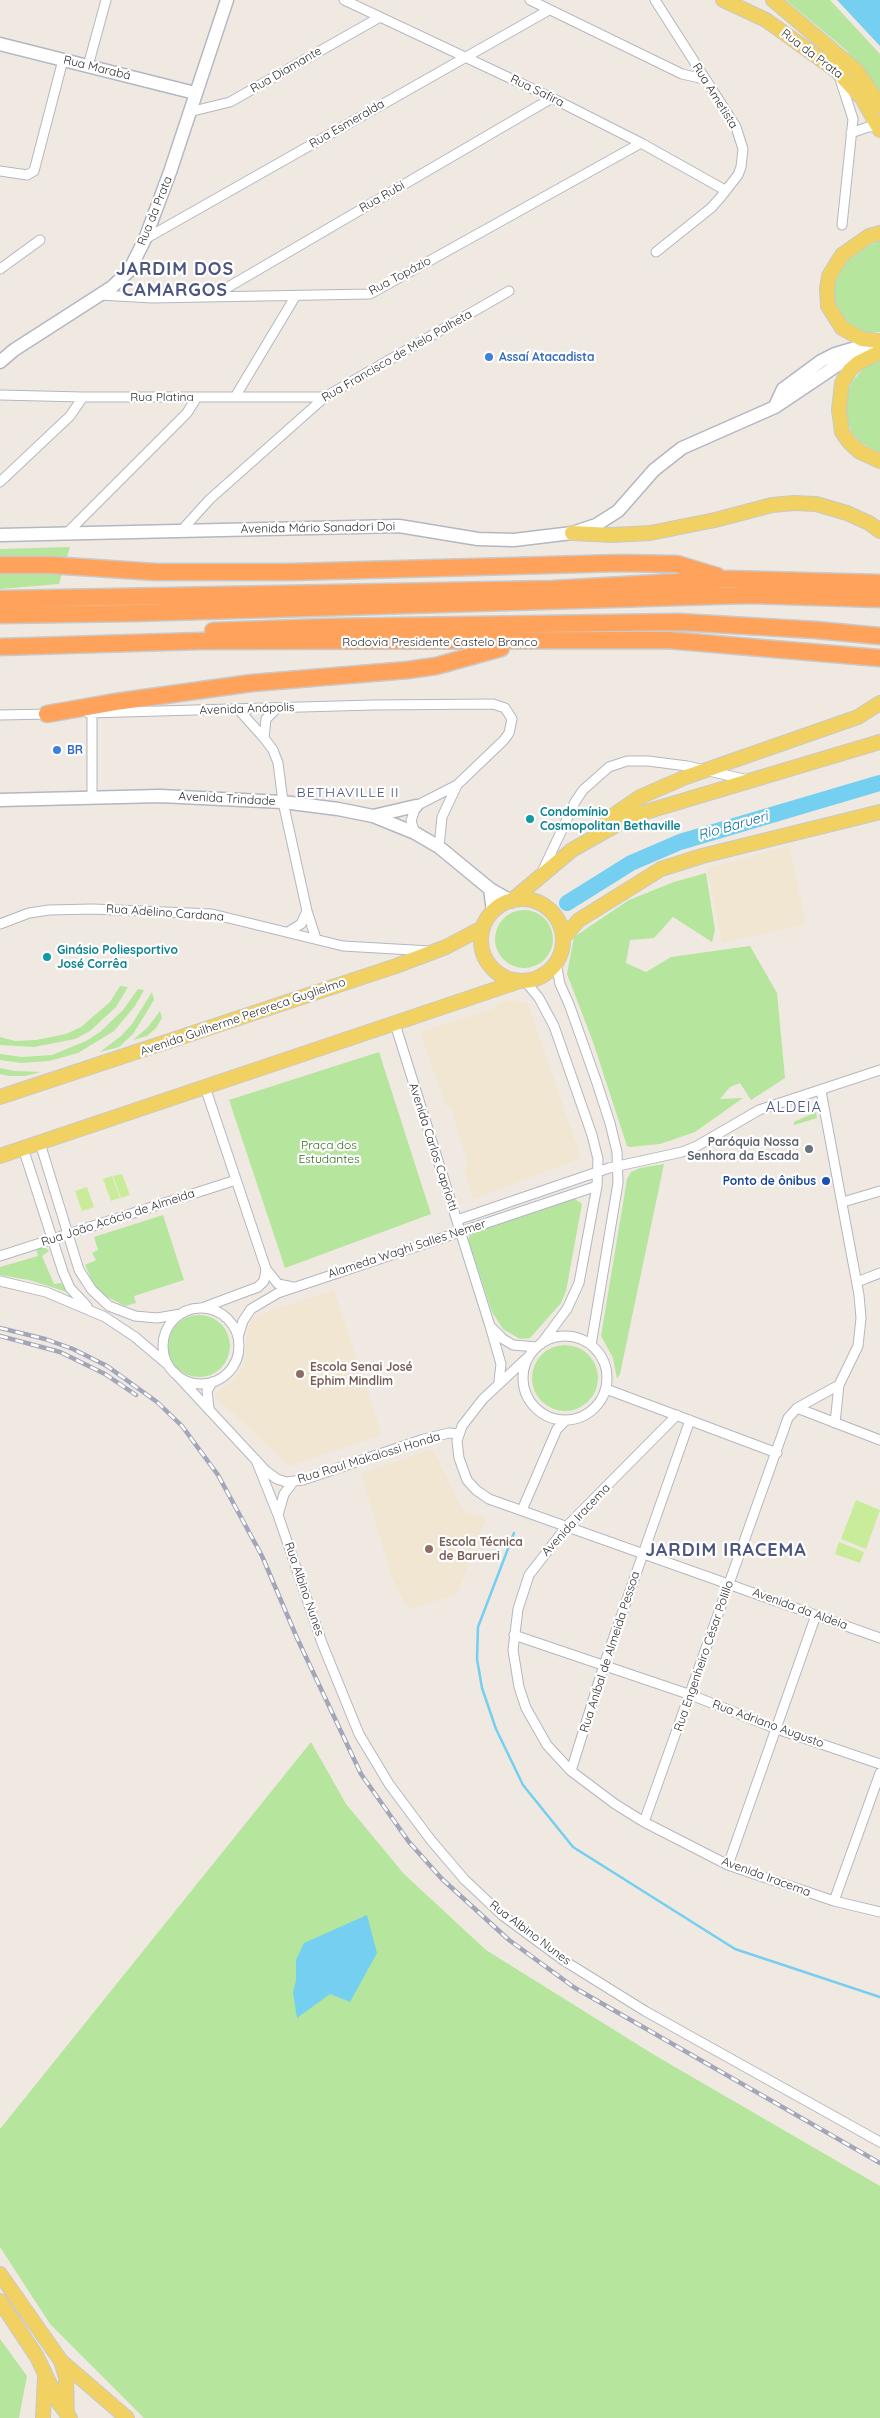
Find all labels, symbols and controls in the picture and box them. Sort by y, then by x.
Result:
street label: Rua da Prata [778,26,846,82]
street label: Rua Diamante [248,44,324,96]
street label: Rua Marabá [62,53,132,83]
street label: Rua Ametista [689,61,741,131]
street label: Rua Safira [508,72,566,110]
street label: Rua Esmeralda [307,97,387,151]
street label: Rua da Prata [135,174,175,248]
street label: Rua Rubi [357,178,407,216]
street label: Rua Topázio [366,254,434,298]
district label: JARDIM DOS CAMARGOS [115,259,235,302]
street label: Rua Francisco de Melo Palheta [319,307,475,405]
place label: Assaí Atacadista [499,350,594,364]
marker: Assaí Atacadista [483,351,495,363]
street label: Rua Platina [130,390,194,404]
street label: Avenida Mário Sanadori Doi [241,519,395,537]
street label: Rodovia Presidente Castelo Branco [342,635,538,649]
street label: Avenida Anápolis [199,700,295,718]
place label: BR [67,743,83,757]
marker: BR [51,744,63,756]
district label: BETHAVILLE II [295,785,401,801]
street label: Avenida Trindade [178,789,276,809]
place label: Condomínio Cosmopolitan Bethaville [540,805,681,833]
water label: Rio Barueri [696,808,770,844]
marker: Condomínio Cosmopolitan Bethaville [524,813,536,825]
street label: Rua Adelino Cardana [106,902,224,924]
place label: Ginásio Poliesportivo José Corrêa [57,943,178,971]
marker: Ginásio Poliesportivo José Corrêa [41,951,53,963]
street label: Avenida Guilherme Perereca Guglielmo [139,975,347,1059]
street label: Avenida Carlos Capriotti [405,1081,461,1213]
district label: ALDEIA [765,1098,823,1116]
place label: Paróquia Nossa Senhora da Escada [687,1135,799,1163]
park label: Praça dos Estudantes [298,1138,360,1166]
marker: Paróquia Nossa Senhora da Escada [803,1143,815,1155]
place label: Ponto de ônibus [723,1174,816,1188]
marker: Ponto de ônibus [820,1175,832,1187]
street label: Rua João Acácio de Almeida [39,1186,197,1250]
street label: Alameda Waghi Salles Nemer [326,1217,488,1281]
place label: Escola Senai José Ephim Mindlim [310,1360,413,1388]
marker: Escola Senai José Ephim Mindlim [294,1368,306,1380]
street label: Rua Raul Makaiossi Honda [296,1429,442,1487]
street label: Avenida Iracema [539,1481,613,1559]
place label: Escola Técnica de Barueri [439,1535,523,1563]
street label: Rua Albino Nunes [281,1540,327,1638]
district label: JARDIM IRACEMA [643,1540,809,1562]
marker: Escola Técnica de Barueri [423,1543,435,1555]
street label: Rua Aníbal de Almeida Pessoa [577,1570,643,1734]
street label: Rua Engenheiro César Polillo [671,1579,737,1733]
street label: Avenida da Aldeia [751,1585,849,1633]
street label: Rua Adriano Augusto [710,1697,826,1751]
street label: Avenida Iracema [719,1854,813,1900]
street label: Rua Albino Nunes [487,1898,573,1968]

